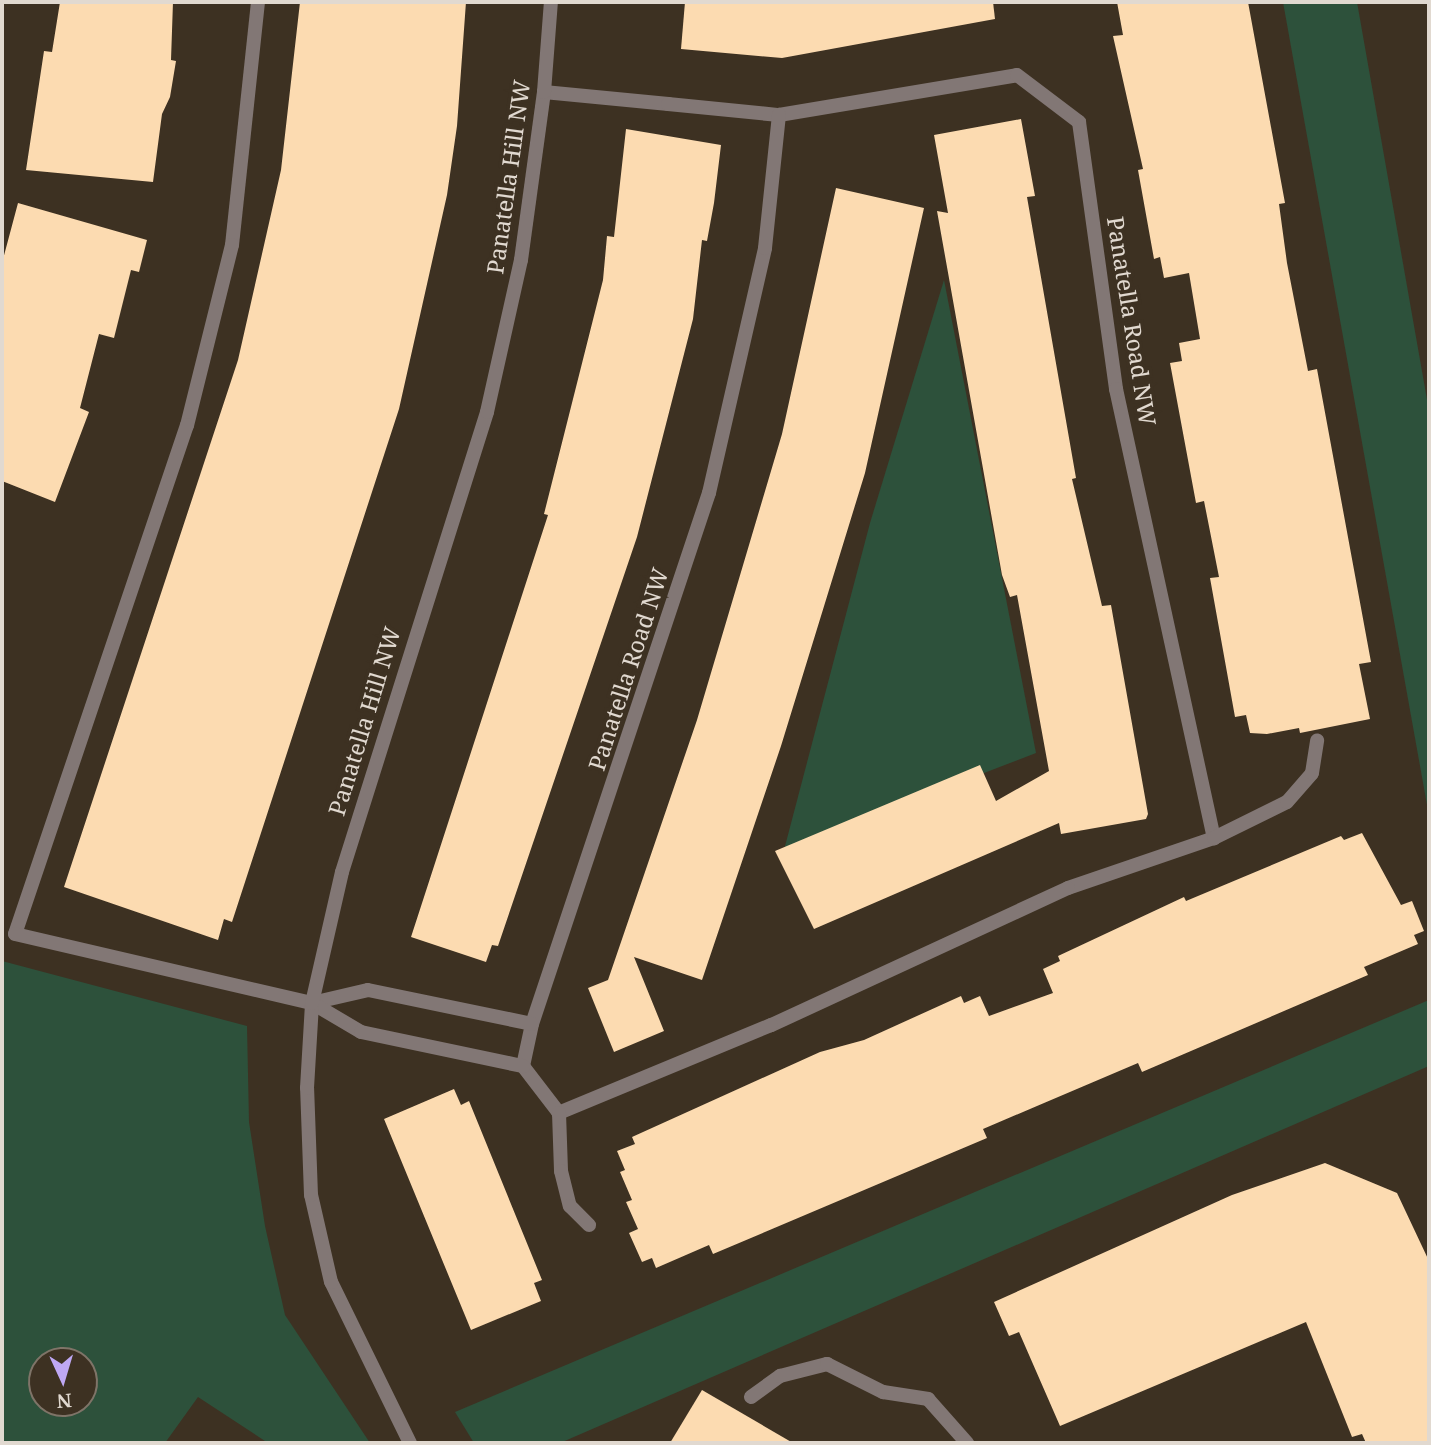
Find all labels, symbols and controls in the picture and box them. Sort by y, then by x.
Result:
street label: Panatella Hill NW [481,78,535,276]
street label: Panatella Road NW [1102,215,1162,427]
street label: Panatella Road NW [582,564,674,774]
street label: Panatella Hill NW [322,623,406,819]
north arrow [28,1347,98,1417]
text: N [56,1387,73,1414]

